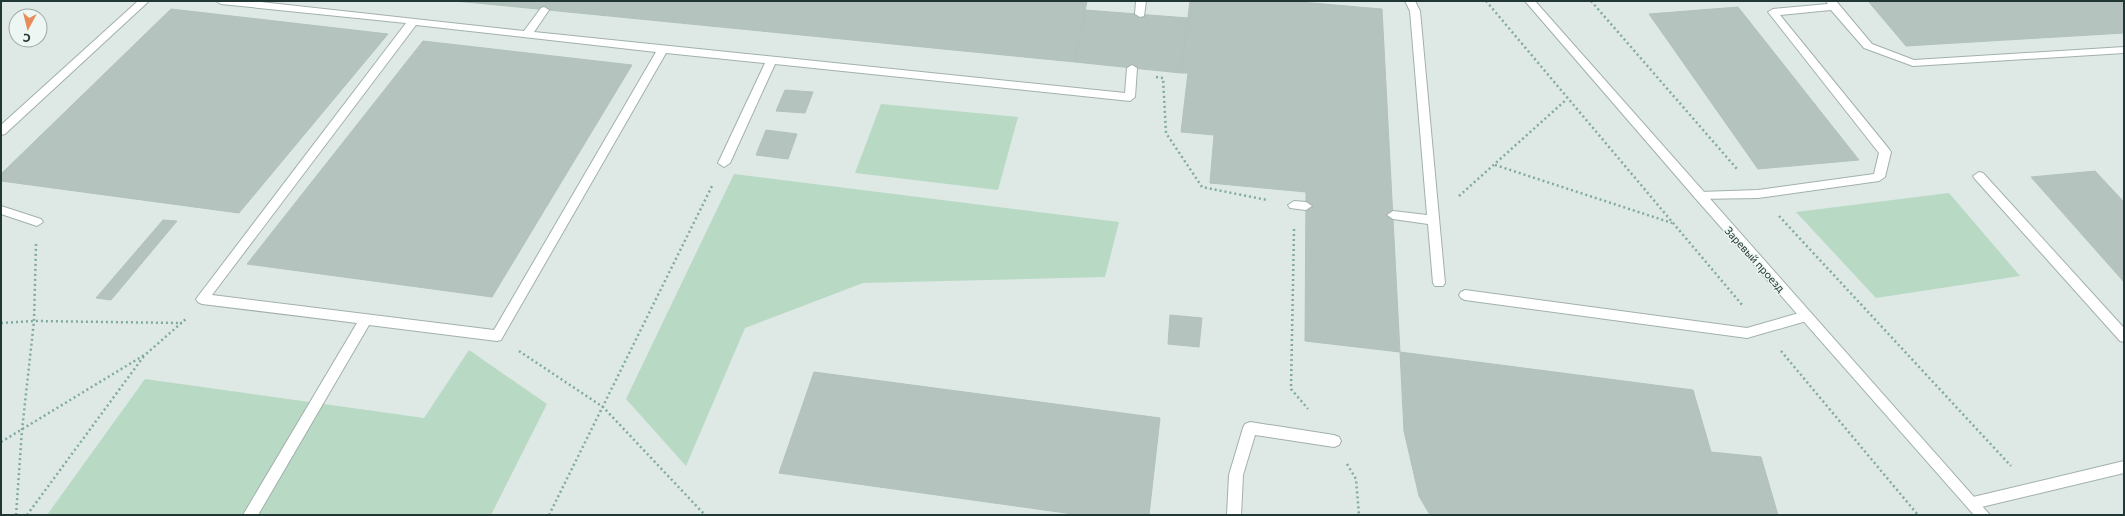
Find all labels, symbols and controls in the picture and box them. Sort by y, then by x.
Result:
north arrow [8,8,48,48]
text: С [22,31,31,45]
street label: Заревый проезд [1722,224,1788,295]

